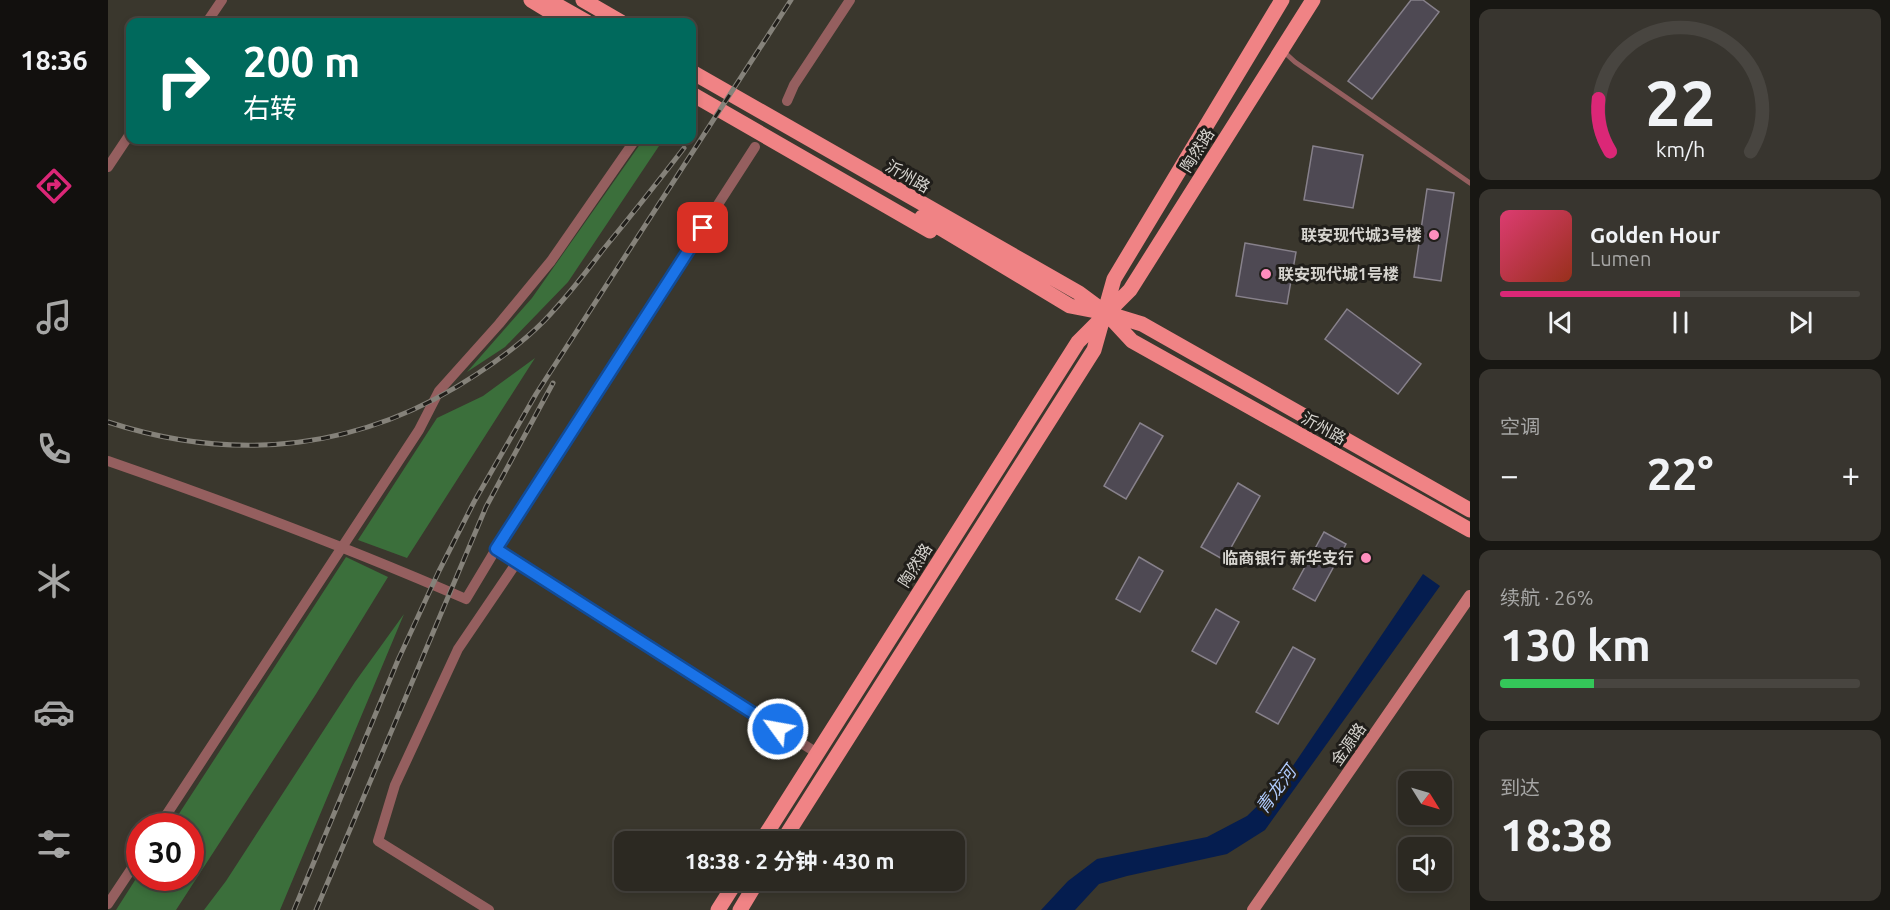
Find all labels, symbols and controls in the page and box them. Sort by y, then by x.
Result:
text: 200 m [243,38,360,85]
icon: right [144,42,222,120]
text: 18:36 [20,45,88,75]
text: 22 [1645,68,1715,138]
text: 右转 [243,93,297,123]
street label: 陶然路 [1177,125,1217,175]
text: km/h [1655,137,1705,161]
street label: 沂州路 [883,156,933,196]
icon: directions [33,165,75,207]
pin [677,202,728,253]
icon: arrive [686,211,719,244]
text: Golden Hour [1590,222,1720,247]
place label: 联安现代城3号楼 [1301,226,1422,244]
marker: 联安现代城3号楼 [1427,228,1441,242]
text: Lumen [1590,247,1651,270]
place label: 联安现代城1号楼 [1278,265,1399,283]
marker: 联安现代城1号楼 [1259,267,1273,281]
icon: music [33,296,75,338]
icon: previous [1544,306,1577,339]
icon: pause [1664,306,1697,339]
icon: next [1784,306,1817,339]
street label: 沂州路 [1299,408,1349,448]
text: 空调 [1500,415,1540,438]
icon: phone [33,428,75,470]
text: 22° [1647,448,1713,499]
text: − [1500,456,1519,493]
text: + [1841,456,1860,493]
street label: 陶然路 [895,540,935,590]
place label: 临商银行 新华支行 [1222,549,1354,567]
marker: 临商银行 新华支行 [1359,551,1373,565]
icon: climate [33,560,75,602]
text: 续航 · 26% [1500,586,1593,609]
text: 130 km [1500,619,1651,670]
icon: car [33,691,75,733]
position arrow [746,697,810,761]
street label: 金源路 [1327,719,1369,769]
water label: 青龙河 [1251,759,1301,817]
north arrow [1398,771,1452,825]
map controls [1398,771,1452,891]
text: 到达 [1500,776,1540,799]
text: 18:38 [1500,809,1613,860]
speed limit sign: 30 [126,813,204,891]
icon: filters [33,823,75,865]
button: sound [1398,837,1452,891]
text: 18:38 · 2 分钟 · 430 m [685,848,894,873]

